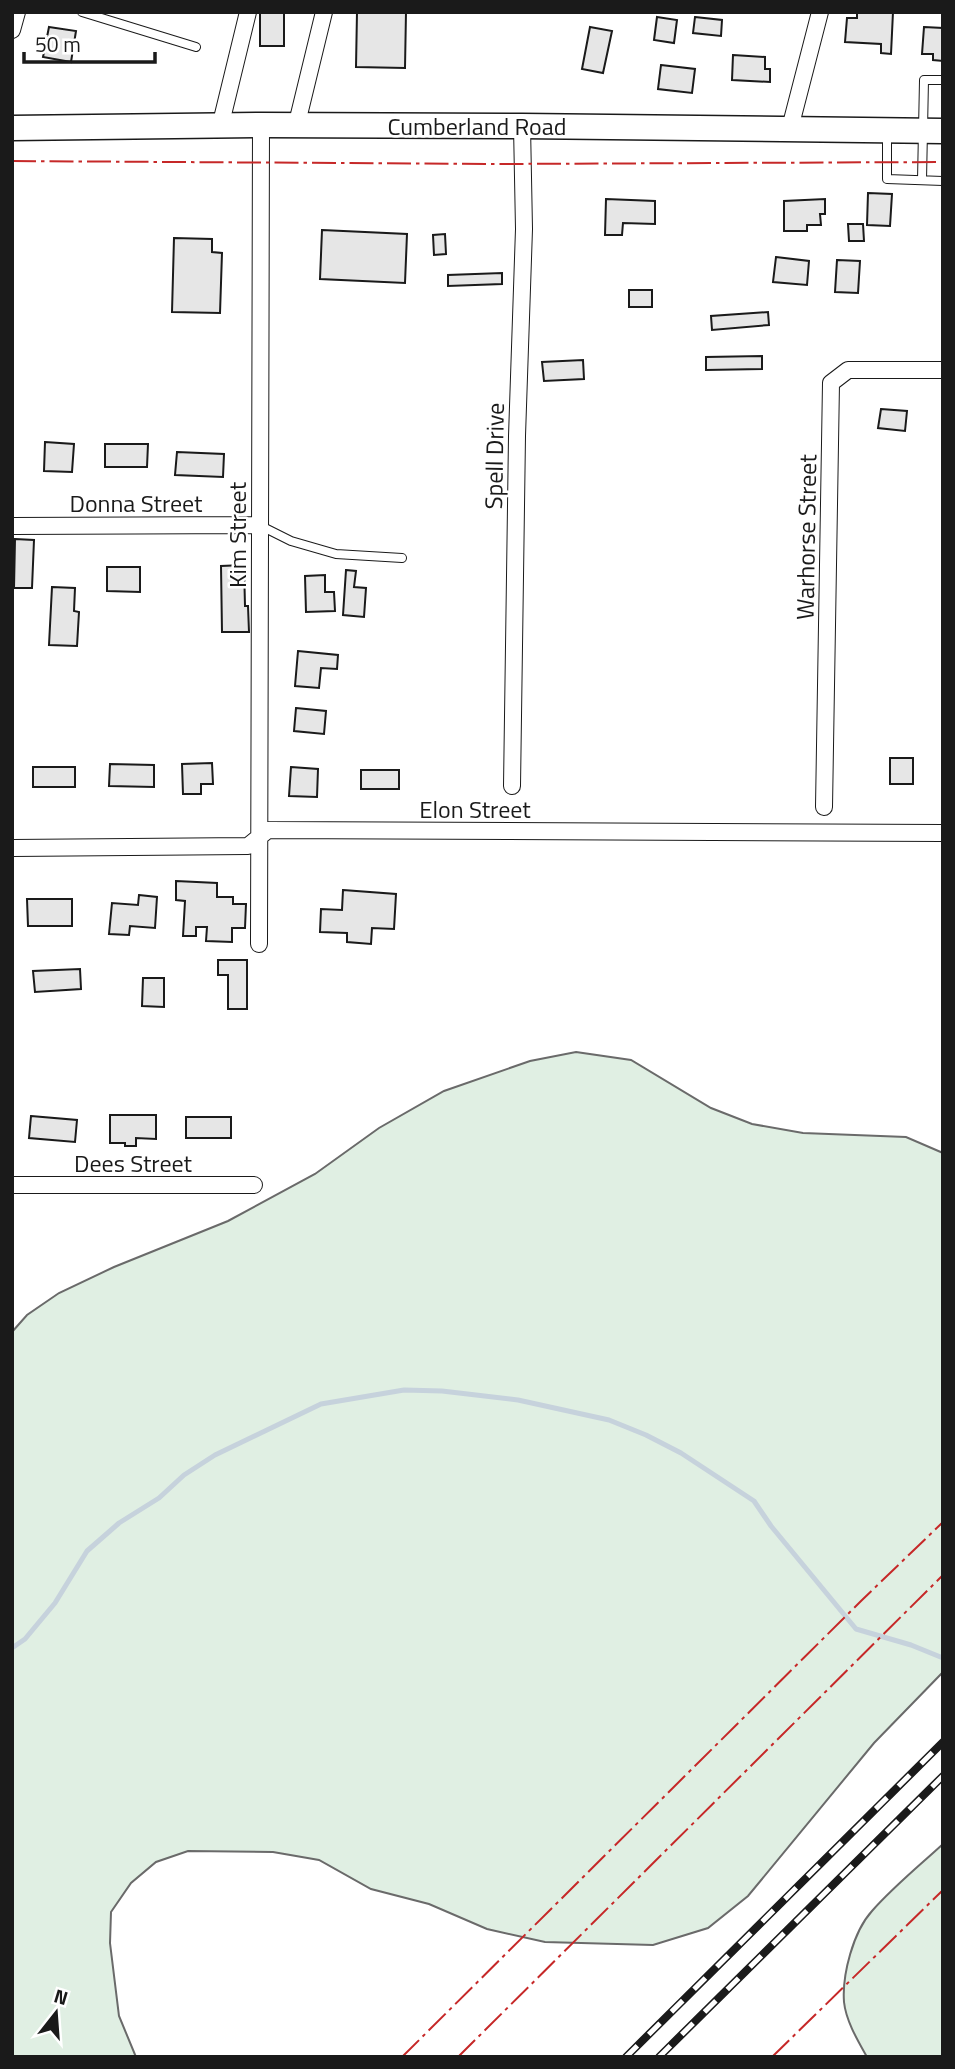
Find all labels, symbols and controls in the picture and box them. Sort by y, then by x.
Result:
scale bar [24,21,156,65]
text: 50 m [35,28,81,60]
street label: Cumberland Road [387,108,567,144]
street label: Spell Drive [475,402,513,510]
street label: Warhorse Street [787,453,825,620]
street label: Kim Street [219,481,255,588]
street label: Donna Street [69,485,203,521]
street label: Elon Street [419,791,531,827]
street label: Dees Street [74,1145,193,1181]
north arrow [21,1978,91,2048]
text: N [51,1980,72,2012]

